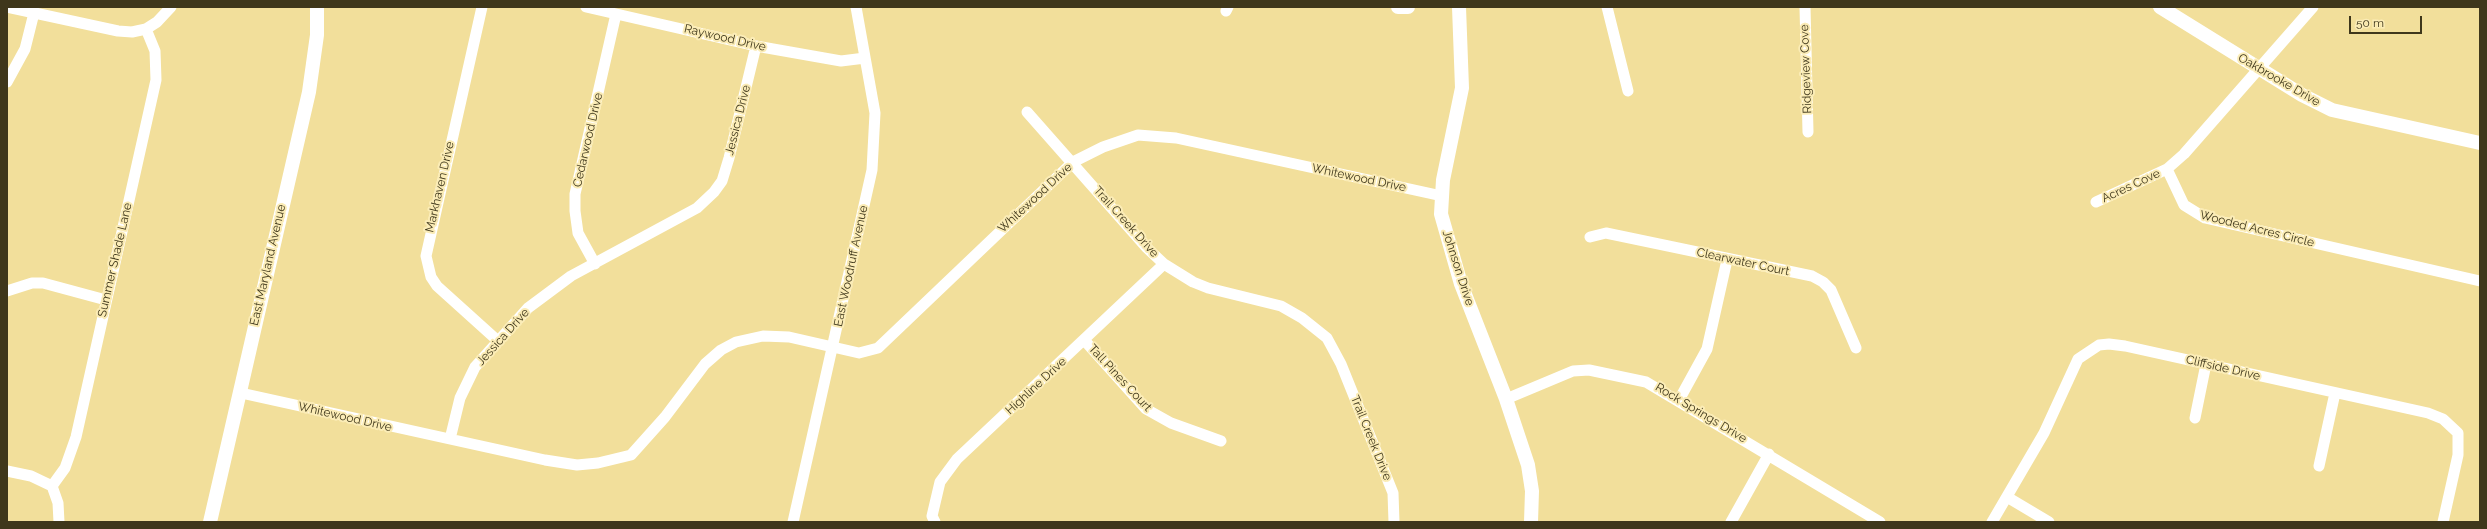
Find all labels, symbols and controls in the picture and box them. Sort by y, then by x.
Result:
scale bar [2351,8,2424,34]
text: 50 m [2356,16,2384,30]
street label: Raywood Drive [683,22,767,54]
street label: Ridgeview Cove [1797,24,1815,114]
street label: Oakbrooke Drive [2235,51,2323,109]
street label: Jessica Drive [722,83,754,157]
street label: Cedarwood Drive [570,91,606,189]
street label: Markhaven Drive [423,140,457,234]
street label: Whitewood Drive [995,160,1075,236]
street label: Whitewood Drive [1311,161,1407,195]
street label: Acres Cove [2099,166,2163,206]
street label: Trail Creek Drive [1090,184,1162,260]
street label: Summer Shade Lane [95,202,135,318]
street label: East Maryland Avenue [247,203,289,327]
street label: East Woodruff Avenue [831,204,871,328]
street label: Wooded Acres Circle [2198,208,2316,250]
street label: Johnson Drive [1439,228,1477,308]
street label: Clearwater Court [1695,245,1791,279]
street label: Jessica Drive [474,306,532,368]
street label: Tall Pines Court [1085,342,1155,414]
street label: Cliffside Drive [2184,352,2262,384]
street label: Highline Drive [1003,354,1069,418]
street label: Rock Springs Drive [1653,380,1749,446]
street label: Trail Creek Drive [1347,393,1395,483]
street label: Whitewood Drive [297,399,393,435]

